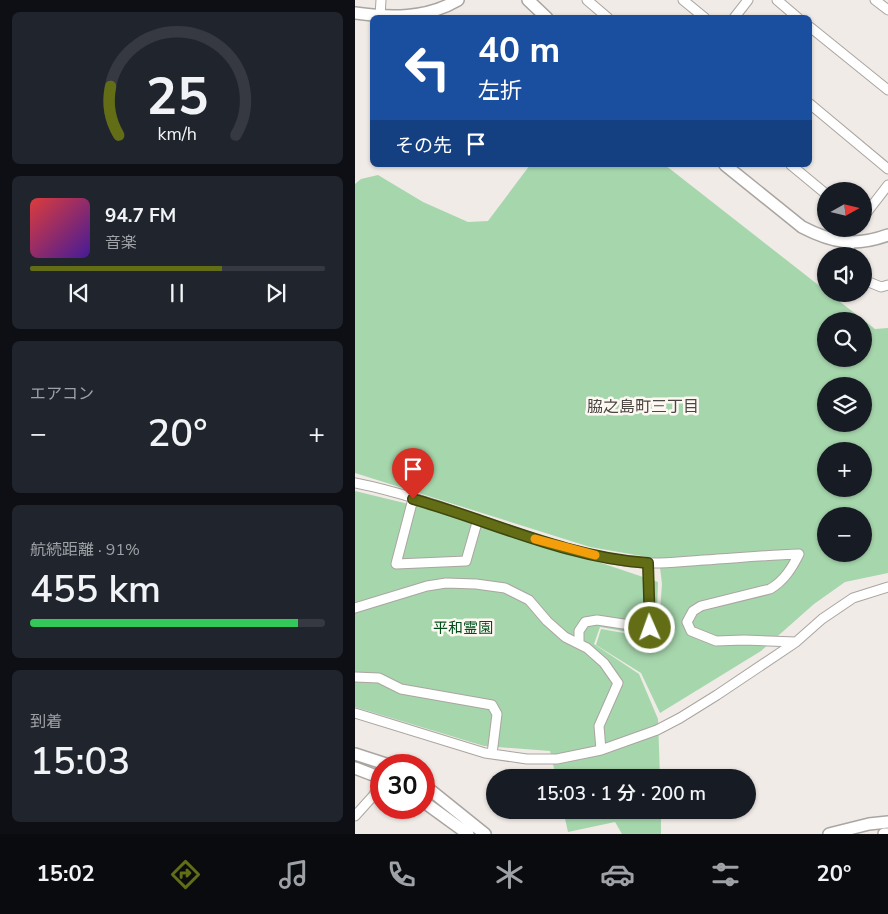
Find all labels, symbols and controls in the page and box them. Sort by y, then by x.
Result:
text: 40 m [478,27,560,74]
icon: left [395,35,460,100]
text: 25 [146,61,209,132]
text: 左折 [478,76,522,106]
text: km/h [158,122,197,146]
icon: arrive [462,130,490,158]
text: その先 [395,133,452,159]
north arrow [817,182,873,238]
map controls [817,182,872,562]
text: 94.7 FM [105,203,176,229]
text: 音楽 [105,232,137,254]
button: sound [817,247,872,302]
icon: previous [65,279,93,307]
icon: pause [163,279,191,307]
icon: next [262,279,290,307]
button: search [817,312,872,367]
button: layers [817,377,872,432]
text: エアコン [30,383,94,405]
district label: 脇之島町三丁目 [587,396,699,418]
text: 20° [148,408,207,459]
text: − [30,415,47,453]
text: + [308,415,325,453]
button: + [817,442,872,497]
pin [392,448,434,499]
icon: arrive [399,455,427,483]
button: − [817,507,872,562]
text: 航続距離 · 91% [30,539,140,561]
text: 455 km [30,564,161,615]
position arrow [623,601,675,653]
park label: 平和霊園 [433,618,493,638]
text: 到着 [30,711,62,733]
text: 15:03 [30,736,130,787]
speed limit sign: 30 [370,754,435,819]
text: 15:03 · 1 分 · 200 m [536,781,706,807]
icon: directions [168,857,203,892]
icon: music [276,857,311,892]
icon: phone [384,857,419,892]
icon: climate [492,857,527,892]
icon: car [600,857,635,892]
icon: filters [708,857,743,892]
text: 15:02 [37,859,95,889]
text: 20° [817,859,851,889]

